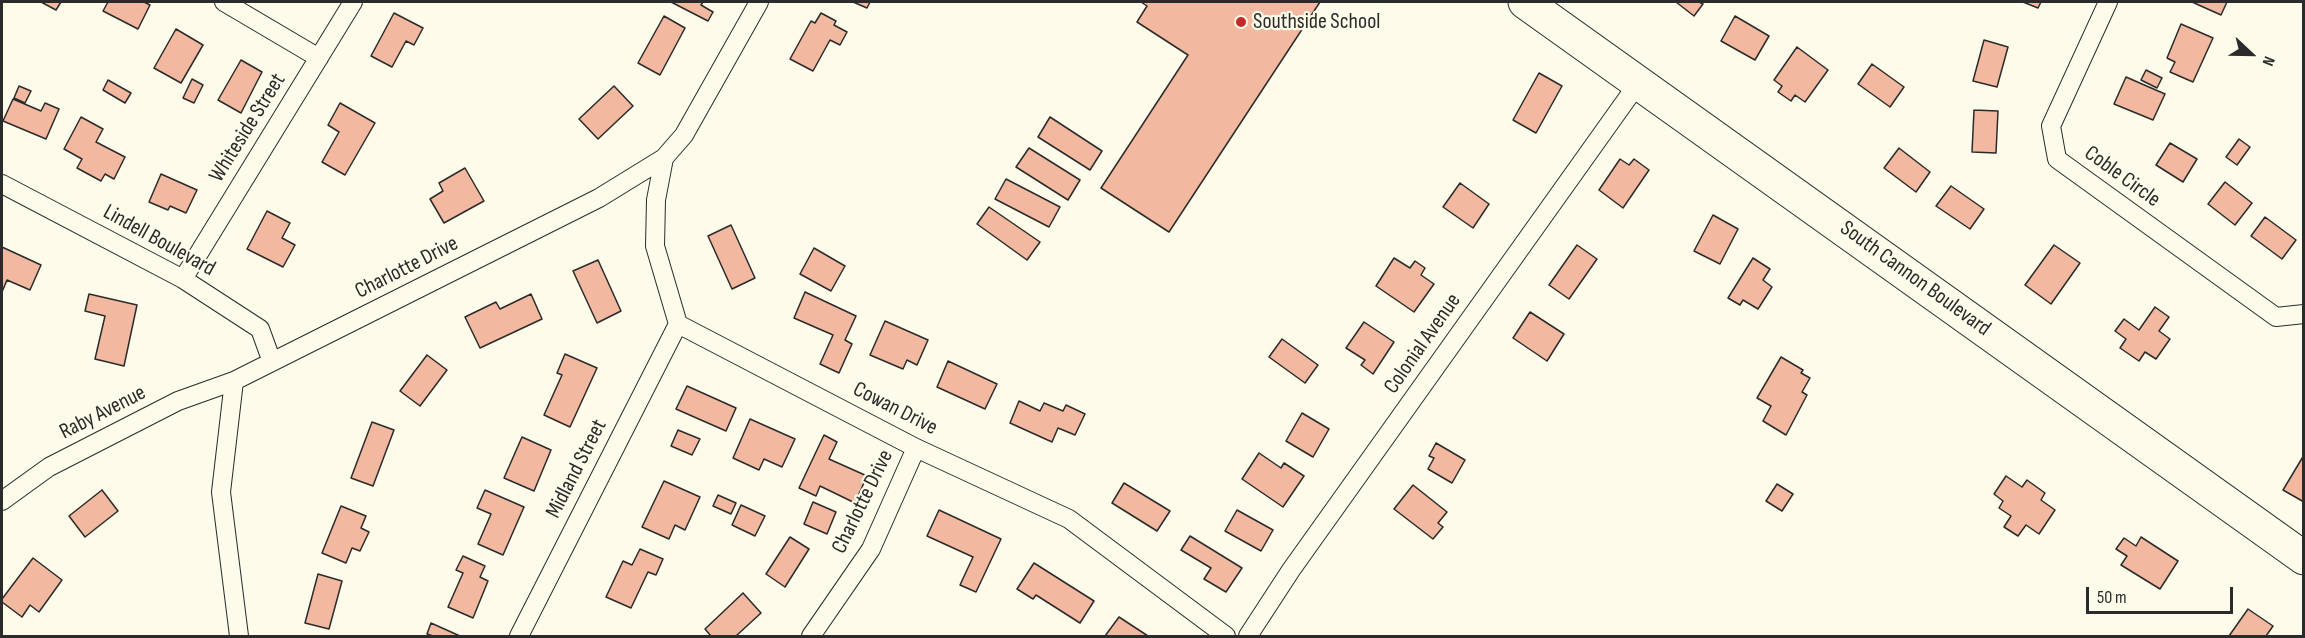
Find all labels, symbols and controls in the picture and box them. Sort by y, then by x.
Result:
place label: Southside School [1253,9,1380,35]
marker: Southside School [1234,15,1248,29]
north arrow [2221,24,2281,84]
text: N [2258,53,2279,68]
street label: Whiteside Street [204,69,292,187]
street label: Coble Circle [2079,141,2165,213]
street label: Lindell Boulevard [98,199,220,283]
street label: South Cannon Boulevard [1835,216,1995,342]
street label: Charlotte Drive [351,231,463,305]
street label: Colonial Avenue [1379,289,1467,399]
street label: Cowan Drive [848,376,942,442]
street label: Raby Avenue [56,380,150,446]
street label: Midland Street [541,415,613,523]
street label: Charlotte Drive [827,446,899,558]
scale bar [2089,575,2236,613]
text: 50 m [2097,587,2127,608]

